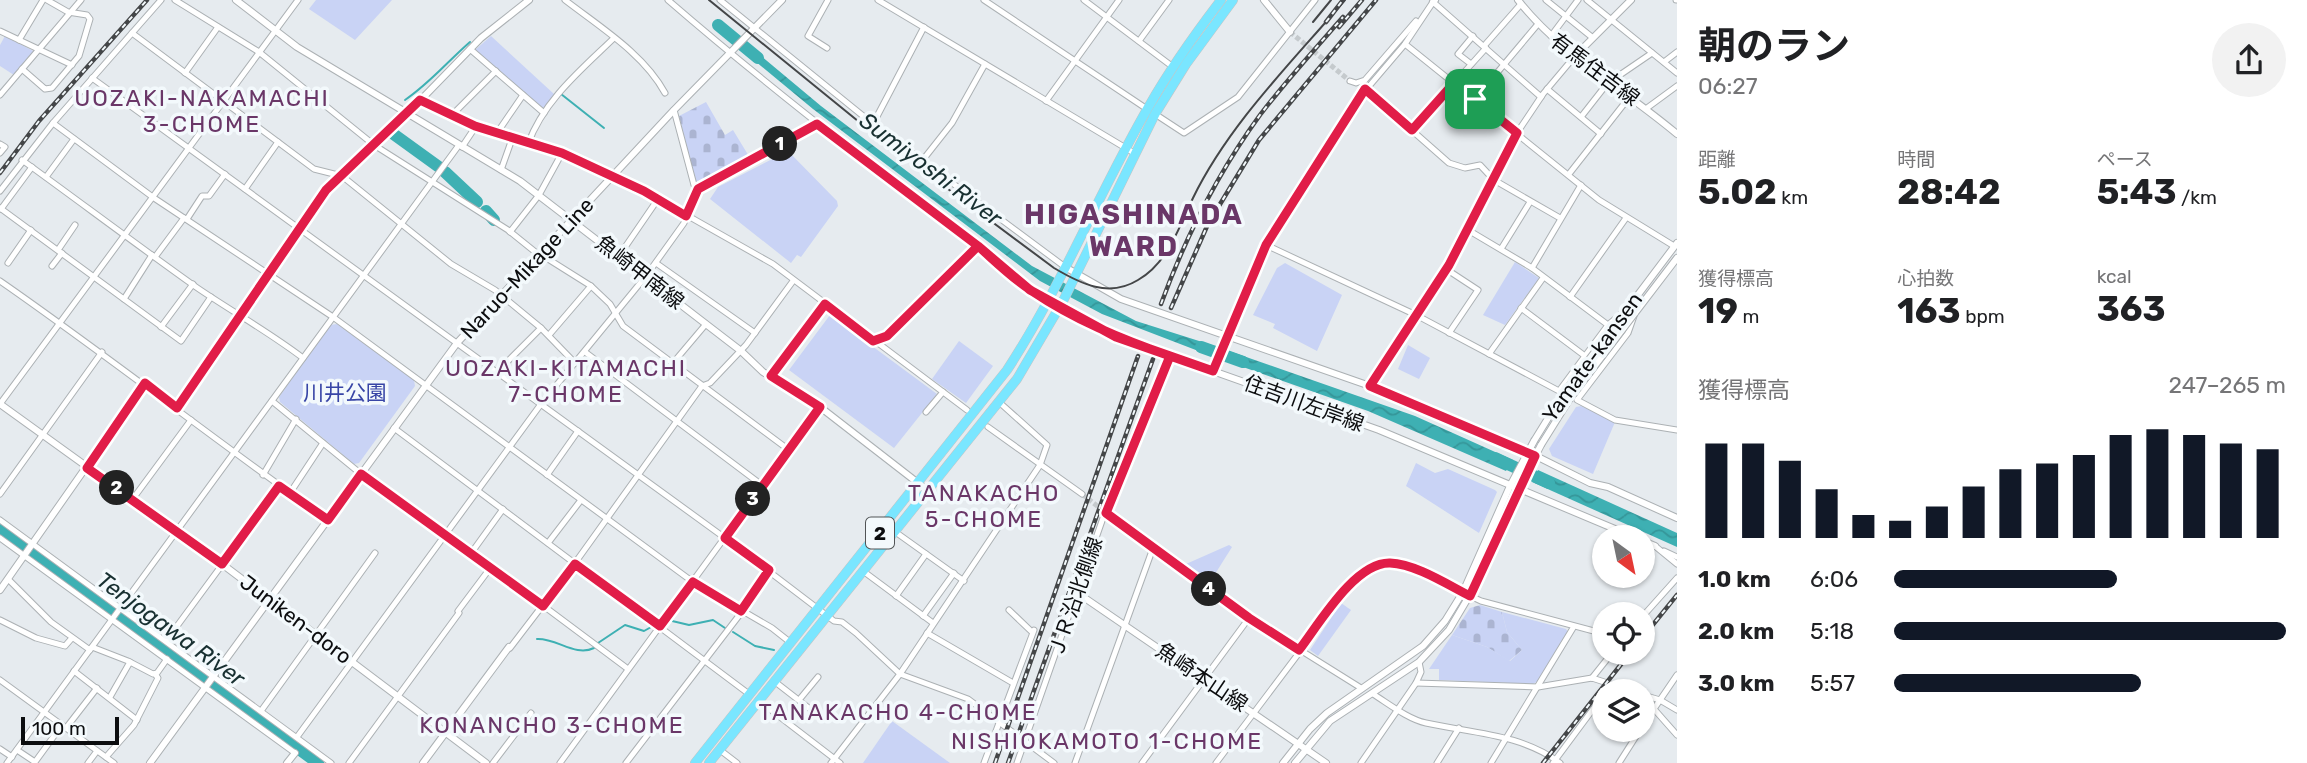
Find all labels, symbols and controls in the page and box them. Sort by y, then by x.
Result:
text: 朝のラン [1698,23,1850,69]
button: share [2212,23,2286,97]
street label: 有馬住吉線 [1546,27,1644,111]
pin [1445,69,1505,129]
text: 06:27 [1698,72,1758,100]
icon: arrive [1456,80,1494,118]
district label: UOZAKI-NAKAMACHI 3-CHOME [74,84,330,138]
water label: Sumiyoshi River [854,106,1009,232]
pin: 1 [762,127,798,162]
text: 1 [775,132,784,155]
text: 距離 [1698,148,1736,171]
text: 時間 [1897,148,1935,171]
text: ペース [2097,148,2153,171]
text: 5.02 [1698,171,1777,213]
text: 28:42 [1897,171,2001,213]
text: 5:43 [2097,171,2176,213]
text: km [1777,186,1808,209]
text: /km [2176,186,2217,209]
street label: Naruo-Mikage Line [455,192,599,344]
district label: HIGASHINADA WARD [1024,198,1244,263]
street label: 魚崎甲南線 [591,230,689,314]
text: kcal [2097,265,2132,288]
text: 獲得標高 [1698,267,1774,290]
text: 心拍数 [1897,267,1954,290]
street label: Yamate-kansen [1537,288,1647,426]
text: 363 [2097,288,2166,330]
text: 19 [1698,290,1738,332]
text: 163 [1897,290,1961,332]
text: m [1738,305,1759,328]
text: bpm [1961,305,2005,328]
district label: UOZAKI-KITAMACHI 7-CHOME [445,354,687,408]
street label: 住吉川左岸線 [1241,370,1367,436]
text: 247–265 m [2168,371,2286,399]
text: 獲得標高 [1698,376,1790,404]
park label: 川井公園 [303,380,387,405]
pin: 2 [100,470,134,505]
text: 2 [110,476,123,499]
district label: TANAKACHO 5-CHOME [908,479,1060,533]
pin: 3 [736,482,770,516]
text: 3 [746,487,759,510]
road number: 2 [866,518,894,548]
north arrow [1592,525,1656,588]
map controls [1592,525,1655,742]
street label: ＪＲ沿北側線 [1043,533,1107,661]
text: 1.0 km [1698,565,1771,593]
text: 6:06 [1810,565,1858,593]
water label: Tenjogawa River [91,566,252,693]
street label: Juniken-doro [235,569,357,669]
pin: 4 [1192,572,1226,606]
text: 4 [1202,577,1215,600]
button: locate [1592,602,1655,665]
text: 2.0 km [1698,617,1774,645]
text: 5:18 [1810,617,1854,645]
street label: 魚崎本山線 [1151,637,1253,717]
text: 3.0 km [1698,669,1775,697]
text: 5:57 [1810,669,1855,697]
button: layers [1592,679,1655,742]
district label: TANAKACHO 4-CHOME [758,698,1038,726]
district label: KONANCHO 3-CHOME [419,711,685,739]
scale bar [21,714,119,746]
text: 100 m [32,717,86,740]
district label: NISHIOKAMOTO 1-CHOME [951,727,1263,755]

